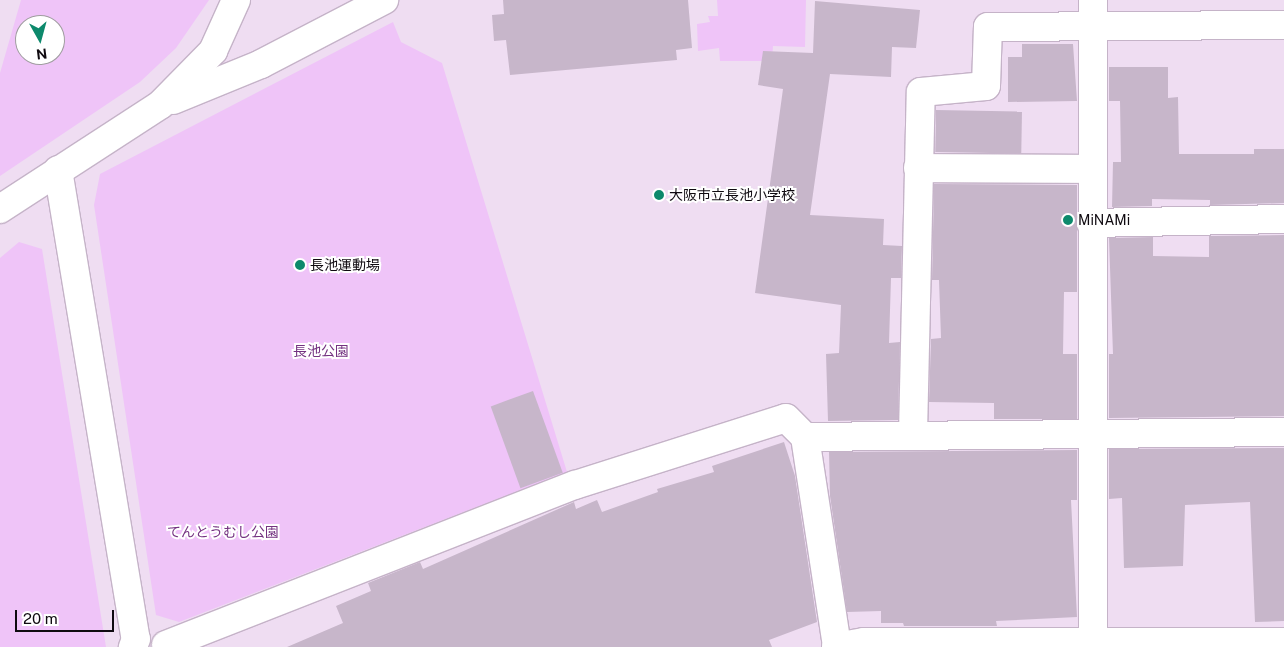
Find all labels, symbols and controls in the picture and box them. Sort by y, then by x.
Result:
north arrow [15,15,65,65]
text: N [35,45,48,63]
place label: 大阪市立長池小学校 [669,187,795,203]
marker: 大阪市立長池小学校 [653,189,665,201]
place label: MiNAMi [1078,212,1130,228]
marker: MiNAMi [1062,214,1074,226]
place label: 長池運動場 [310,257,380,273]
marker: 長池運動場 [294,259,306,271]
park label: 長池公園 [293,343,349,359]
park label: てんとうむし公園 [167,524,279,540]
scale bar [18,600,116,632]
text: 20 m [23,610,58,627]

